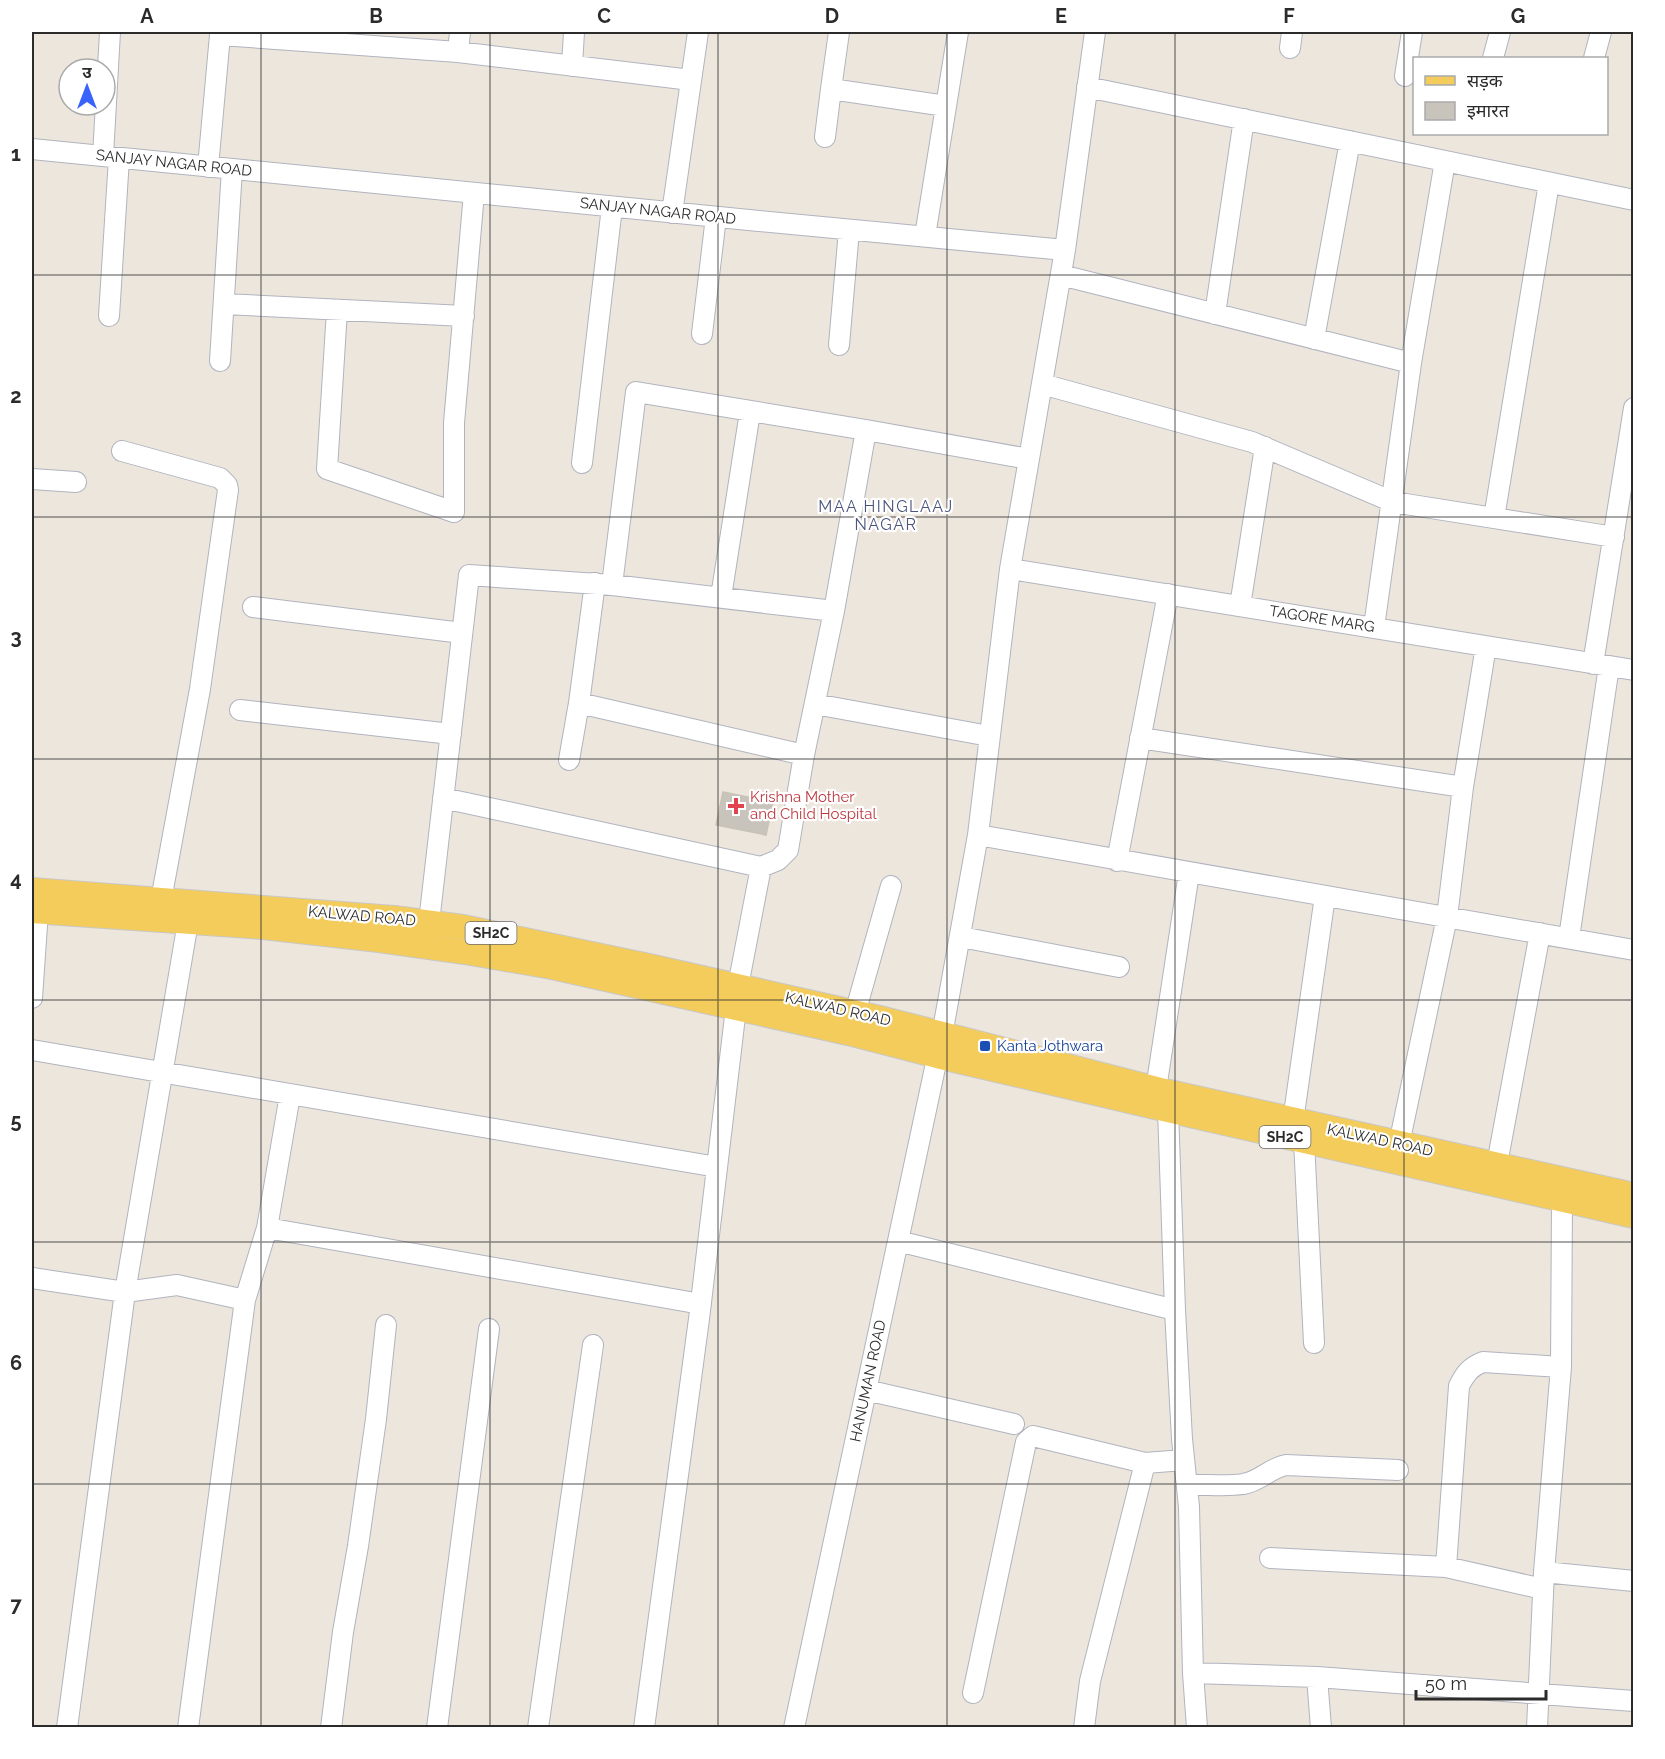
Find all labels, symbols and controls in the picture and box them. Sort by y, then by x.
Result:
text: A [140,4,154,28]
text: B [369,4,383,28]
text: C [597,4,611,28]
text: D [825,4,839,28]
text: E [1055,4,1067,28]
text: F [1283,4,1295,28]
text: G [1511,4,1525,28]
north arrow [57,57,117,117]
legend [1413,57,1608,135]
text: उ [82,63,92,82]
text: सड़क [1467,70,1504,91]
text: इमारत [1467,100,1510,121]
text: 1 [11,142,21,166]
street label: SANJAY NAGAR ROAD [95,146,253,180]
street label: SANJAY NAGAR ROAD [579,194,737,228]
text: 2 [10,384,22,408]
district label: MAA HINGLAAJ NAGAR [818,497,954,534]
street label: TAGORE MARG [1268,602,1376,636]
text: 3 [10,625,22,649]
place label: Krishna Mother and Child Hospital [750,788,877,823]
marker: Krishna Mother and Child Hospital [727,797,745,815]
text: 4 [10,867,22,891]
street label: KALWAD ROAD [307,902,417,930]
road number: SH2C [466,922,516,944]
street label: KALWAD ROAD [783,988,893,1030]
place label: Kanta Jothwara [997,1037,1103,1055]
marker: Kanta Jothwara [978,1039,992,1053]
text: 5 [10,1109,22,1133]
street label: KALWAD ROAD [1325,1120,1435,1160]
road number: SH2C [1260,1126,1310,1148]
street label: HANUMAN ROAD [846,1318,890,1444]
text: 6 [10,1351,22,1375]
text: 7 [10,1593,22,1617]
scale bar [1416,1663,1546,1701]
text: 50 m [1425,1673,1467,1694]

